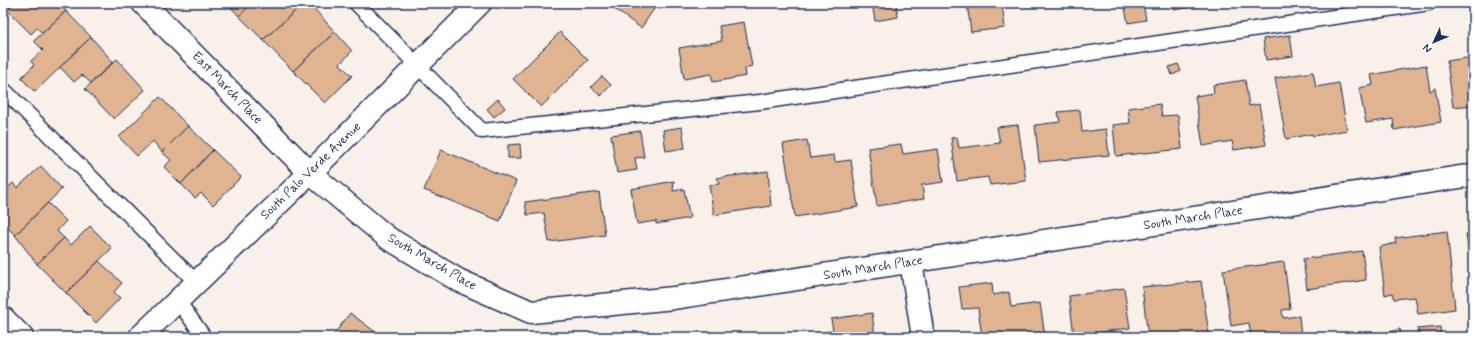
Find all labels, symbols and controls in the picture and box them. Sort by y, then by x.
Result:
north arrow [1414,22,1454,62]
text: N [1420,41,1435,56]
street label: East March Place [188,48,266,128]
street label: South Palo Verde Avenue [257,118,365,224]
street label: South March Place [1142,202,1244,234]
street label: South March Place [384,230,480,294]
street label: South March Place [822,252,924,284]

